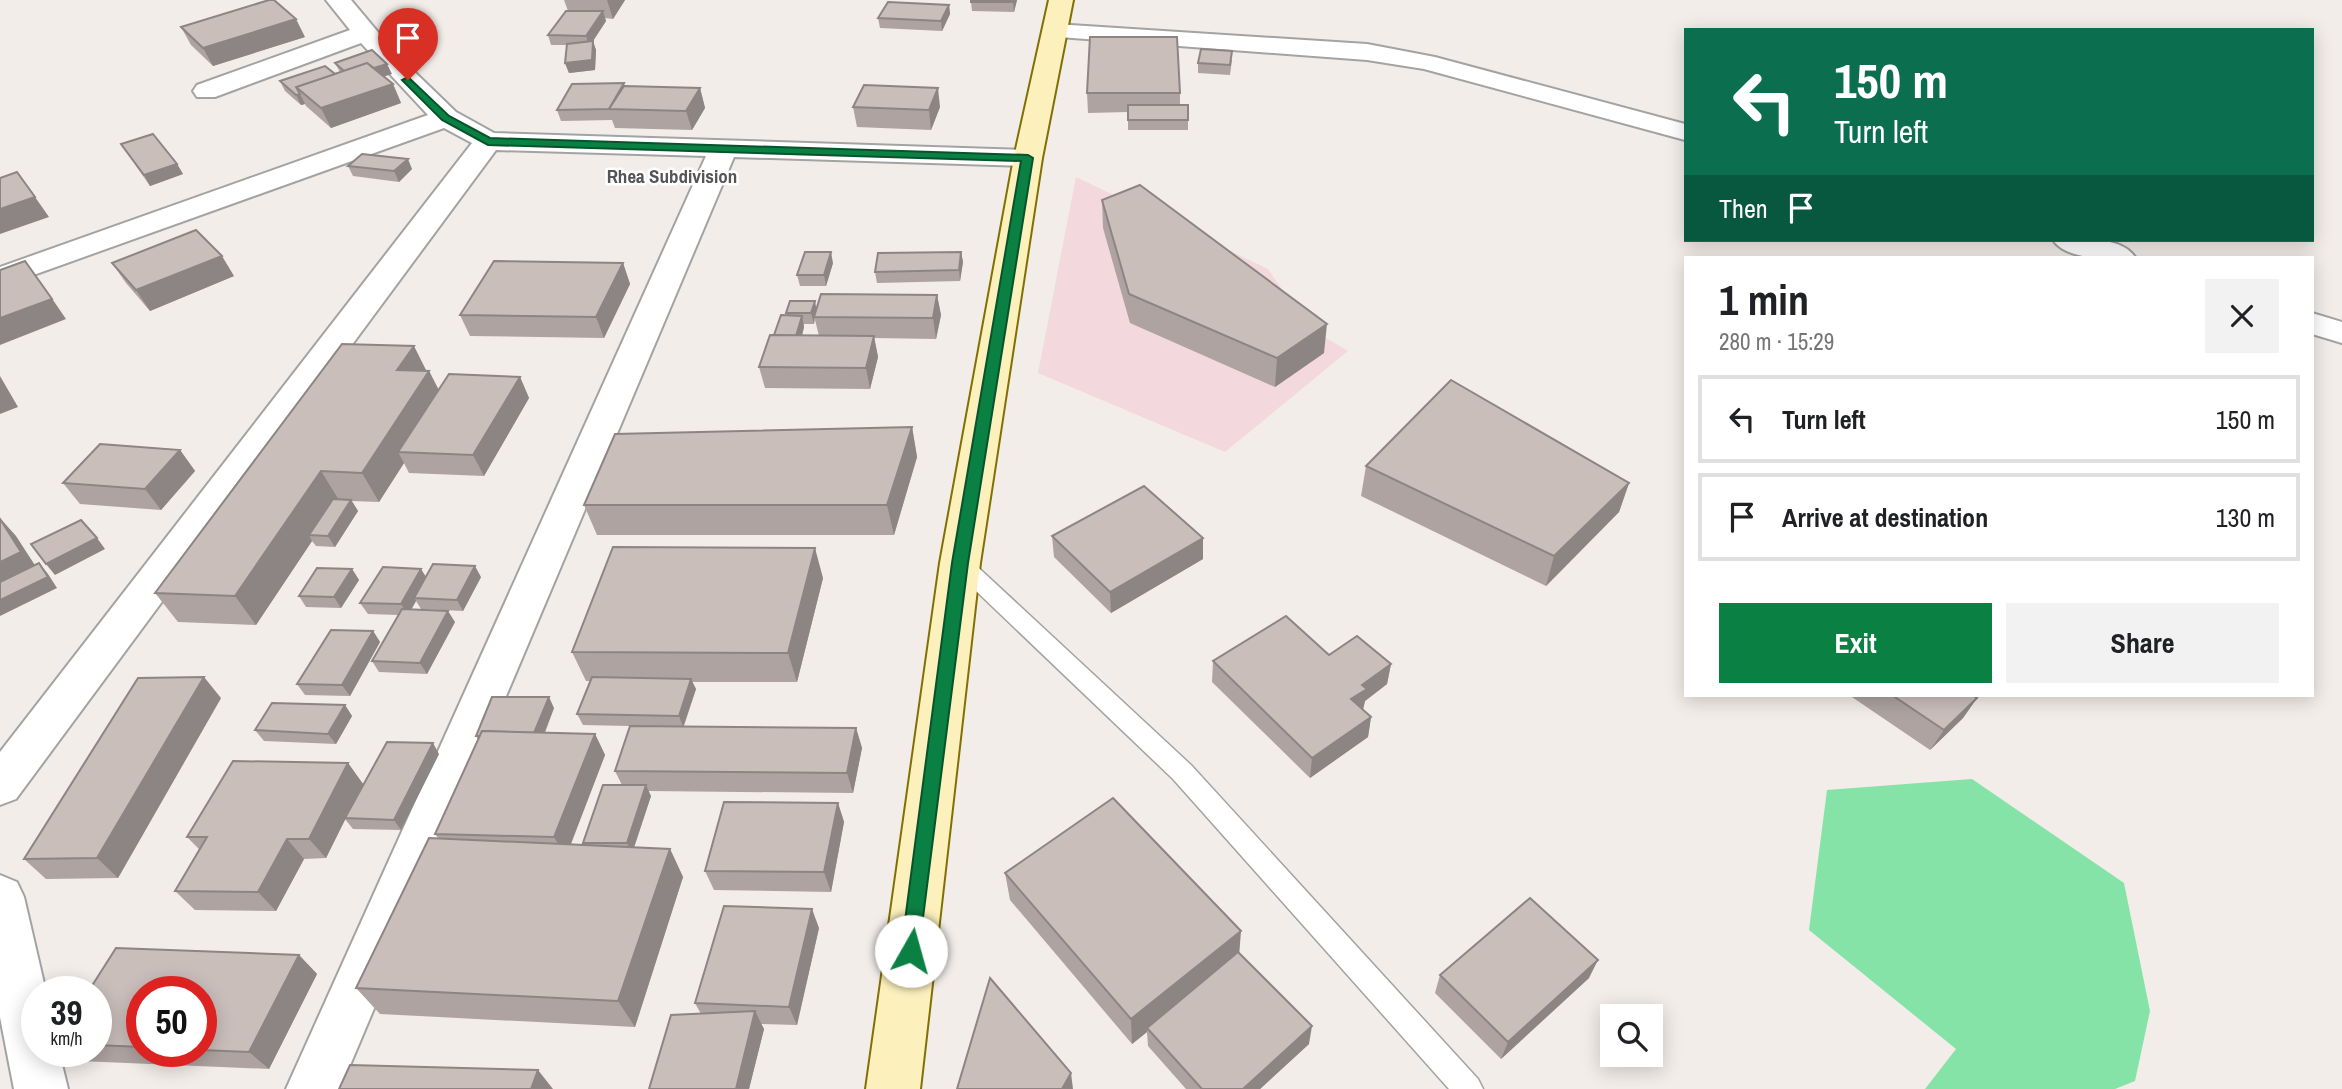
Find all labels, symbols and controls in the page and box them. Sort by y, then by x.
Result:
pin [378,8,438,80]
icon: arrive [389,19,427,57]
text: 150 m [1834,47,1948,113]
icon: left [1719,56,1810,147]
text: Turn left [1834,110,1928,153]
district label: Rhea Subdivision [607,163,737,189]
icon: arrive [1782,189,1820,227]
text: Then [1719,191,1768,226]
text: 1 min [1719,272,1809,328]
button: close [2205,279,2279,353]
text: 280 m · 15:29 [1719,326,1834,357]
icon: left [1723,400,1761,438]
text: Turn left [1782,402,1866,437]
text: 150 m [2216,402,2275,437]
icon: arrive [1723,498,1761,536]
text: Arrive at destination [1782,500,1988,535]
text: 130 m [2216,500,2275,535]
button: Exit [1719,603,1992,683]
button: Share [2006,603,2279,683]
position arrow [874,914,948,988]
speed limit sign: 50 [126,976,217,1067]
text: 39 [51,989,82,1036]
map controls [1600,1004,1663,1067]
button: search [1600,1004,1663,1067]
text: km/h [51,1026,83,1051]

